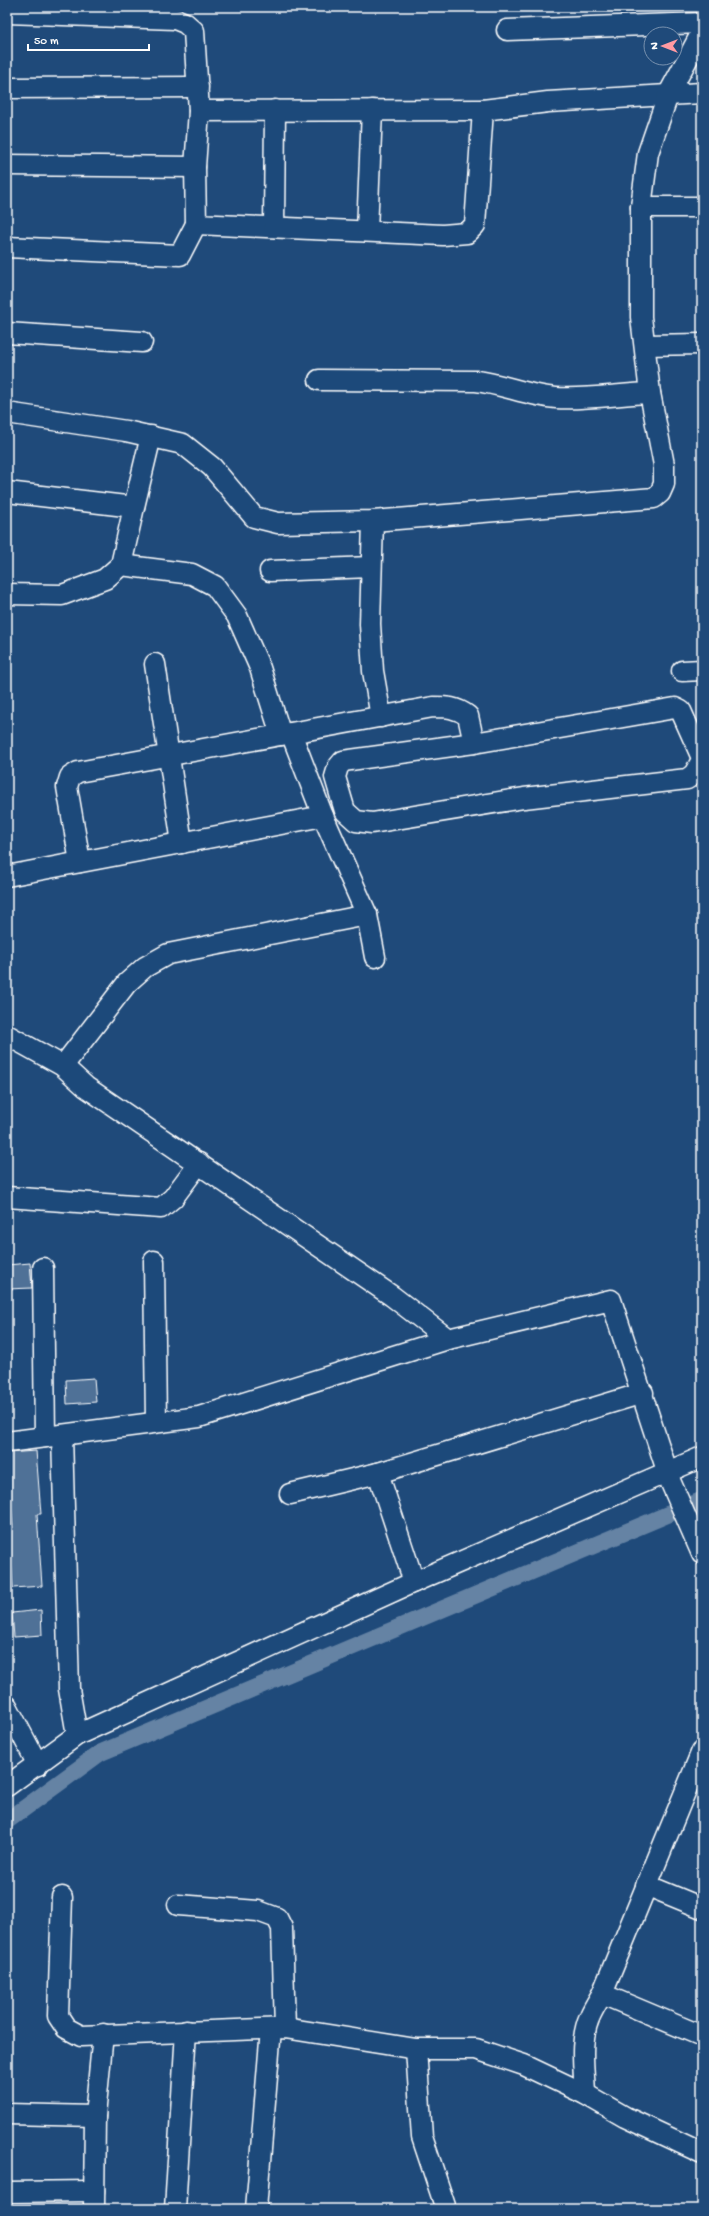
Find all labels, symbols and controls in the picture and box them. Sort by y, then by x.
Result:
scale bar [28,26,149,52]
north arrow [643,26,683,66]
text: 50 m [34,35,59,49]
text: N [649,42,661,50]

